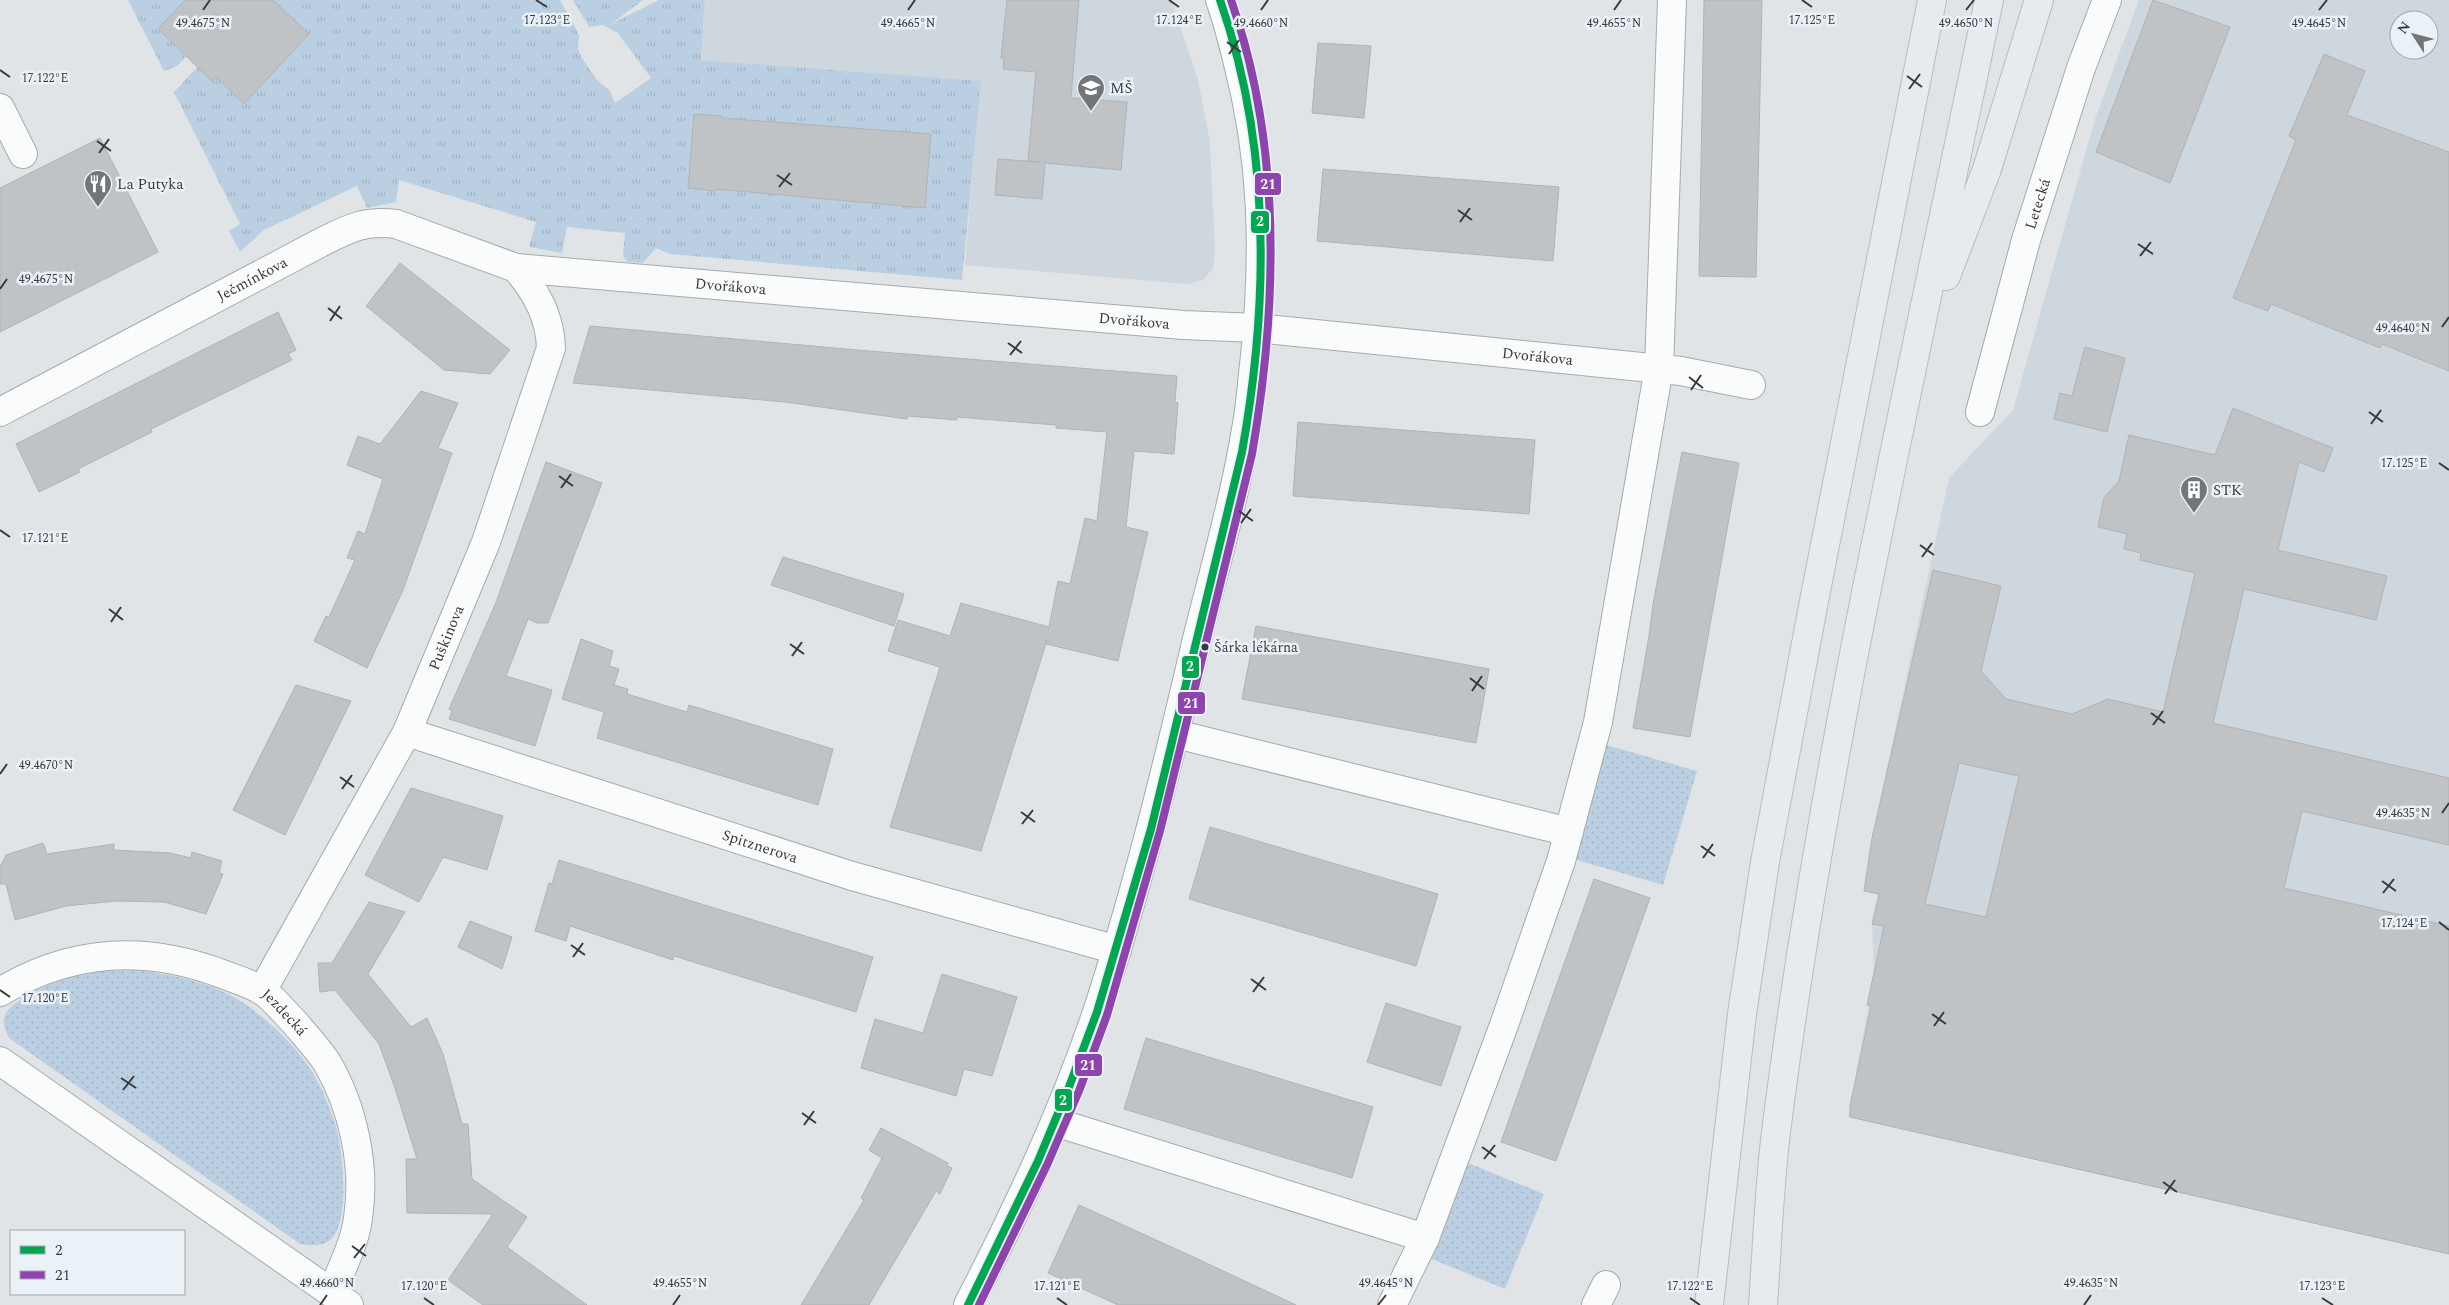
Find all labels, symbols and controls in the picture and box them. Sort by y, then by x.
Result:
north arrow [2389,10,2439,60]
text: 17.123°E [524,11,570,30]
text: 17.124°E [1156,11,1202,30]
text: 17.125°E [1789,11,1835,30]
text: 49.4675°N [176,14,230,33]
text: 49.4665°N [881,14,935,33]
text: 49.4660°N [1234,14,1288,33]
text: 49.4655°N [1587,14,1641,33]
text: 49.4650°N [1939,14,1993,33]
text: 49.4645°N [2292,14,2346,33]
text: N [2392,17,2416,38]
text: 17.122°E [22,69,68,88]
school or university icon: MŠ [1076,73,1106,112]
place label: MŠ [1110,77,1132,100]
restaurant icon: La Putyka [83,169,113,208]
line badge: 21 [1254,172,1282,196]
place label: La Putyka [117,173,184,196]
text: 21 [1260,174,1276,195]
street label: Letecká [2019,175,2057,232]
line badge: 2 [1250,210,1270,234]
text: 2 [1256,211,1264,232]
street label: Ječmínkova [213,251,292,307]
text: 49.4675°N [19,270,73,289]
street label: Dvořákova [694,272,768,301]
street label: Dvořákova [1098,307,1171,336]
text: 49.4640°N [2376,319,2430,338]
street label: Dvořákova [1501,342,1575,372]
text: 17.125°E [2381,454,2427,473]
building icon: STK [2179,475,2209,514]
place label: STK [2213,479,2242,502]
text: 17.121°E [22,529,68,548]
street label: Puškinova [423,601,471,674]
place label: Šárka lékárna [1214,637,1298,658]
marker: Šárka lékárna [1200,642,1210,652]
line badge: 2 [1181,655,1200,679]
text: 2 [1186,656,1194,677]
line badge: 21 [1177,691,1206,715]
text: 21 [1183,693,1199,714]
text: 49.4670°N [19,756,73,775]
text: 49.4635°N [2376,804,2430,823]
street label: Spitznerova [719,824,801,870]
text: 17.124°E [2381,914,2427,933]
street label: Jezdecká [256,983,313,1042]
text: 17.120°E [22,989,68,1008]
line badge: 21 [1074,1053,1103,1077]
text: 21 [1080,1055,1096,1076]
line badge: 2 [1054,1088,1073,1112]
text: 2 [1059,1090,1067,1111]
legend [10,1230,185,1295]
text: 2 [55,1239,63,1262]
text: 21 [55,1264,70,1287]
text: 49.4660°N [300,1274,354,1293]
text: 49.4655°N [653,1274,707,1293]
text: 49.4645°N [1359,1274,1413,1293]
text: 49.4635°N [2064,1274,2118,1293]
text: 17.120°E [401,1277,447,1296]
text: 17.121°E [1034,1277,1080,1296]
text: 17.122°E [1667,1277,1713,1296]
text: 17.123°E [2299,1277,2345,1296]

